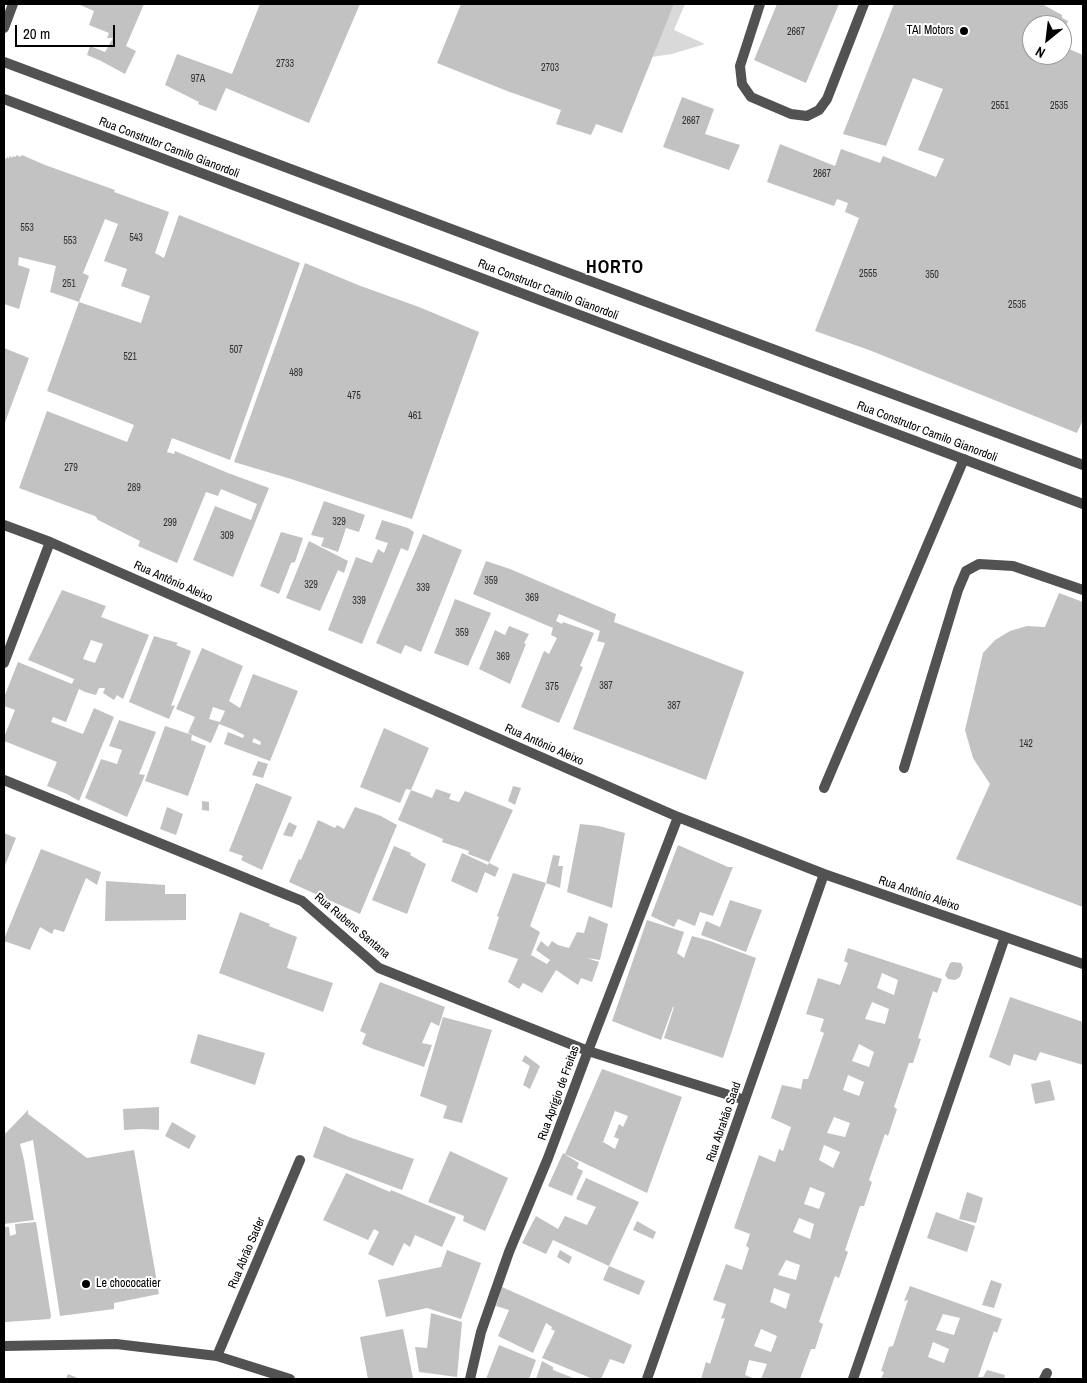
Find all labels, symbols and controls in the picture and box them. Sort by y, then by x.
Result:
scale bar [18,15,118,47]
north arrow [1022,15,1072,65]
text: 20 m [23,23,50,44]
place label: TAI Motors [907,24,954,38]
marker: TAI Motors [958,25,970,37]
house number: 2667 [787,26,805,38]
text: N [1032,42,1048,62]
house number: 2733 [276,58,294,70]
house number: 2703 [541,62,559,74]
house number: 97A [191,73,205,85]
house number: 2551 [991,100,1009,112]
house number: 2535 [1050,100,1068,112]
street label: Rua Construtor Camilo Gianordoli [97,115,241,181]
house number: 2667 [682,115,700,127]
house number: 2667 [813,168,831,180]
house number: 553 [20,222,34,234]
house number: 543 [129,232,143,244]
house number: 553 [63,235,77,247]
street label: Rua Construtor Camilo Gianordoli [476,257,620,323]
district label: HORTO [585,257,645,279]
house number: 2555 [859,268,877,280]
house number: 350 [925,269,939,281]
house number: 251 [62,278,76,290]
house number: 2535 [1008,299,1026,311]
house number: 507 [229,344,243,356]
house number: 521 [123,351,137,363]
house number: 489 [289,367,303,379]
house number: 475 [347,390,361,402]
street label: Rua Construtor Camilo Gianordoli [855,399,999,465]
house number: 461 [408,410,422,422]
house number: 279 [64,462,78,474]
house number: 289 [127,482,141,494]
house number: 329 [332,516,346,528]
house number: 299 [163,517,177,529]
house number: 309 [220,530,234,542]
street label: Rua Antônio Aleixo [131,558,215,606]
house number: 359 [484,575,498,587]
house number: 329 [304,579,318,591]
house number: 339 [416,582,430,594]
house number: 369 [525,592,539,604]
house number: 339 [352,595,366,607]
house number: 359 [455,627,469,639]
house number: 369 [496,651,510,663]
house number: 387 [599,680,613,692]
house number: 375 [545,681,559,693]
house number: 387 [667,700,681,712]
street label: Rua Antônio Aleixo [502,721,586,769]
house number: 142 [1019,738,1033,750]
street label: Rua Antônio Aleixo [877,873,961,915]
street label: Rua Rubens Santana [311,890,393,962]
street label: Rua Aprígio de Freitas [535,1044,583,1142]
street label: Rua Abrahão Saad [704,1080,744,1164]
street label: Rua Abrão Sader [226,1215,268,1291]
place label: Le chococatier [96,1277,161,1291]
marker: Le chococatier [80,1278,92,1290]

